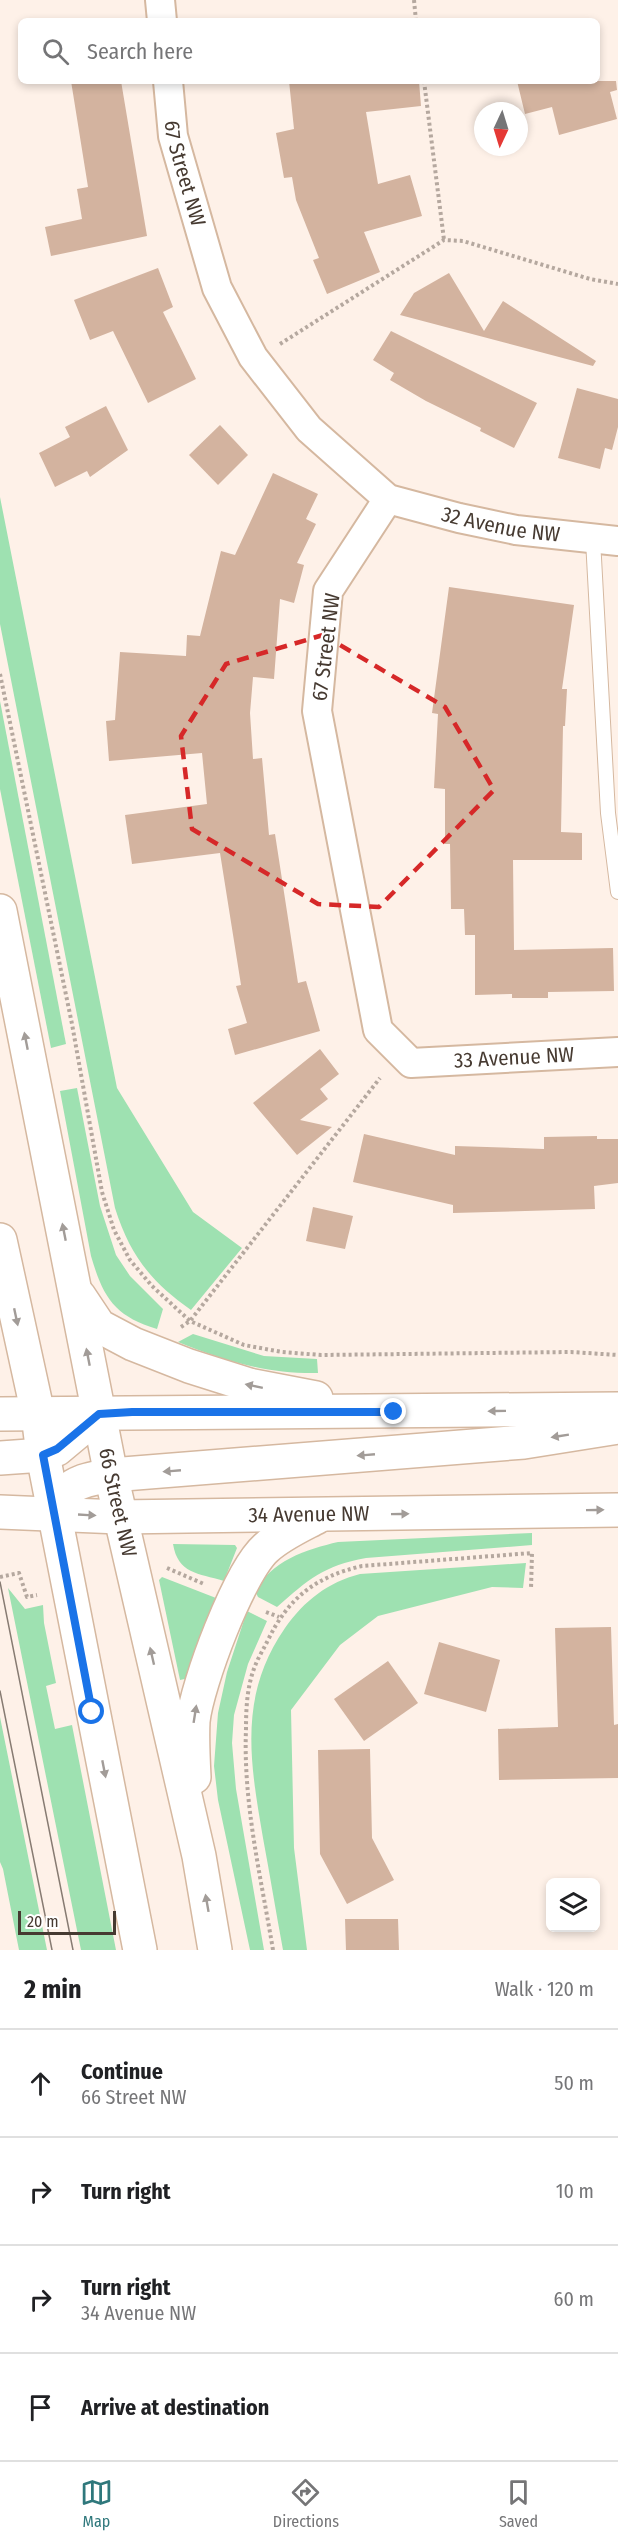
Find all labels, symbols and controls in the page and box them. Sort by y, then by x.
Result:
search box [18,18,600,84]
icon: search [39,35,72,68]
text: Search here [87,38,193,65]
north arrow [474,102,528,156]
street label: 67 Street NW [159,119,211,229]
street label: 32 Avenue NW [439,501,562,548]
street label: 67 Street NW [306,591,346,702]
one-way arrow [21,1031,30,1050]
street label: 33 Avenue NW [453,1041,575,1074]
one-way arrow [59,1222,68,1241]
one-way arrow [12,1308,21,1327]
one-way arrow [83,1347,92,1366]
one-way arrow [245,1381,264,1390]
route end [380,1398,406,1424]
one-way arrow [487,1406,506,1416]
one-way arrow [551,1432,570,1441]
street label: 66 Street NW [93,1446,143,1560]
one-way arrow [357,1450,376,1460]
one-way arrow [162,1466,181,1476]
street label: 34 Avenue NW [248,1500,370,1528]
one-way arrow [586,1505,605,1515]
one-way arrow [391,1509,410,1519]
one-way arrow [77,1511,96,1520]
one-way arrow [147,1647,157,1665]
route start [78,1698,104,1724]
one-way arrow [191,1704,200,1723]
one-way arrow [100,1760,109,1779]
map controls [546,1878,600,1932]
button: layers [546,1878,600,1932]
one-way arrow [202,1893,211,1912]
scale bar [18,1908,116,1936]
text: 20 m [27,1912,58,1931]
text: 2 min [24,1974,82,2005]
text: Walk · 120 m [495,1977,594,2001]
text: Continue [81,2058,163,2085]
icon: ahead [24,2067,57,2100]
text: 50 m [554,2071,594,2095]
text: 66 Street NW [81,2085,187,2109]
icon: right [24,2175,57,2208]
text: Turn right [81,2178,170,2205]
text: 10 m [556,2179,594,2203]
text: Turn right [81,2274,170,2301]
icon: right [24,2283,57,2316]
text: 60 m [554,2287,594,2311]
text: 34 Avenue NW [81,2301,196,2325]
icon: arrive [24,2391,57,2424]
text: Arrive at destination [81,2394,269,2421]
tab: Map [80,2476,113,2531]
tab: Directions [273,2476,339,2531]
tab: Saved [499,2476,538,2531]

